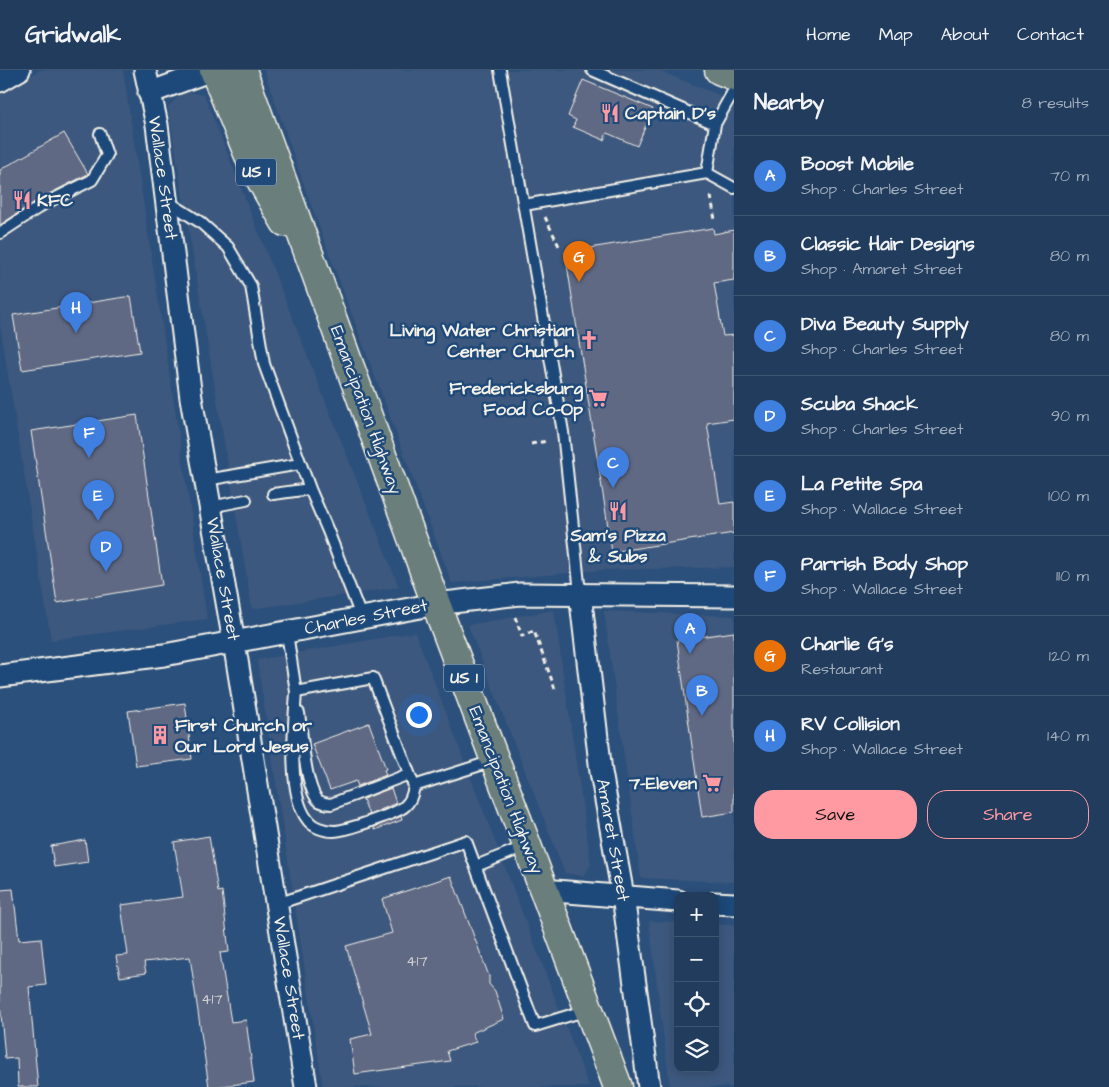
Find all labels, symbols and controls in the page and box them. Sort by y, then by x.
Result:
text: Gridwalk [25,18,121,52]
text: Home [806,22,851,47]
text: Map [879,22,913,47]
text: About [941,22,989,47]
text: Contact [1017,22,1084,47]
text: Nearby [754,88,824,117]
text: 8 results [1022,92,1089,114]
place label: Captain D's [625,101,716,126]
restaurant icon: Captain D's [599,102,621,124]
street label: Wallace Street [142,114,184,242]
text: Boost Mobile [801,151,914,178]
road number: US 1 [236,158,276,185]
text: A [765,165,775,187]
text: 70 m [1050,165,1089,187]
text: Shop · Charles Street [801,178,963,200]
place label: KFC [37,188,73,213]
restaurant icon: KFC [11,189,33,211]
text: Classic Hair Designs [801,231,975,258]
pin: G [563,241,595,282]
text: B [764,245,776,267]
text: 80 m [1050,245,1089,267]
text: Shop · Amaret Street [801,258,963,280]
pin: H [60,292,92,333]
text: Diva Beauty Supply [801,311,969,338]
place label: Living Water Christian Center Church [390,318,575,364]
street label: Emancipation Highway [323,322,408,498]
text: C [764,325,776,347]
text: 80 m [1050,325,1089,347]
church icon: Living Water Christian Center Church [578,329,600,351]
text: Shop · Charles Street [801,338,963,360]
place label: Fredericksburg Food Co-Op [449,376,584,422]
supermarket icon: Fredericksburg Food Co-Op [587,387,609,409]
text: Scuba Shack [801,391,918,418]
text: D [765,405,775,427]
text: 90 m [1051,405,1089,427]
pin: F [73,417,105,458]
text: Shop · Charles Street [801,418,963,440]
pin: C [597,447,629,488]
text: La Petite Spa [801,471,922,498]
pin: E [82,480,114,521]
text: E [765,485,775,507]
text: 100 m [1048,485,1089,507]
text: Shop · Wallace Street [801,498,963,520]
restaurant icon: Sam's Pizza & Subs [607,500,629,522]
street label: Wallace Street [200,515,246,643]
place label: Sam's Pizza & Subs [569,523,666,569]
pin: D [90,531,122,572]
text: Parrish Body Shop [801,551,968,578]
text: F [764,565,776,587]
text: 110 m [1056,565,1089,587]
text: Shop · Wallace Street [801,578,963,600]
street label: Charles Street [302,593,430,641]
pin: A [674,613,706,654]
text: Charlie G's [801,631,894,658]
text: G [764,645,776,667]
text: 120 m [1049,645,1089,667]
text: Restaurant [801,658,883,680]
road number: US 1 [444,664,484,692]
pin: B [686,675,718,716]
your location [406,702,432,728]
street label: Emancipation Highway [462,702,550,878]
text: RV Collision [801,711,900,738]
place label: First Church or Our Lord Jesus [175,713,312,759]
building icon: First Church or Our Lord Jesus [149,724,171,746]
text: H [765,725,775,747]
text: 140 m [1047,725,1089,747]
text: Shop · Wallace Street [801,738,963,760]
place label: 7-Eleven [628,771,697,796]
supermarket icon: 7-Eleven [701,772,723,794]
street label: Amaret Street [590,777,636,904]
button: Save [754,790,917,839]
button: Share [927,790,1089,839]
map controls [674,892,719,1072]
button: + [674,892,719,937]
street label: Wallace Street [267,914,311,1042]
button: − [674,937,719,982]
house number: 417 [406,951,428,972]
button: locate [674,982,719,1027]
house number: 417 [201,989,223,1010]
button: layers [674,1027,719,1072]

